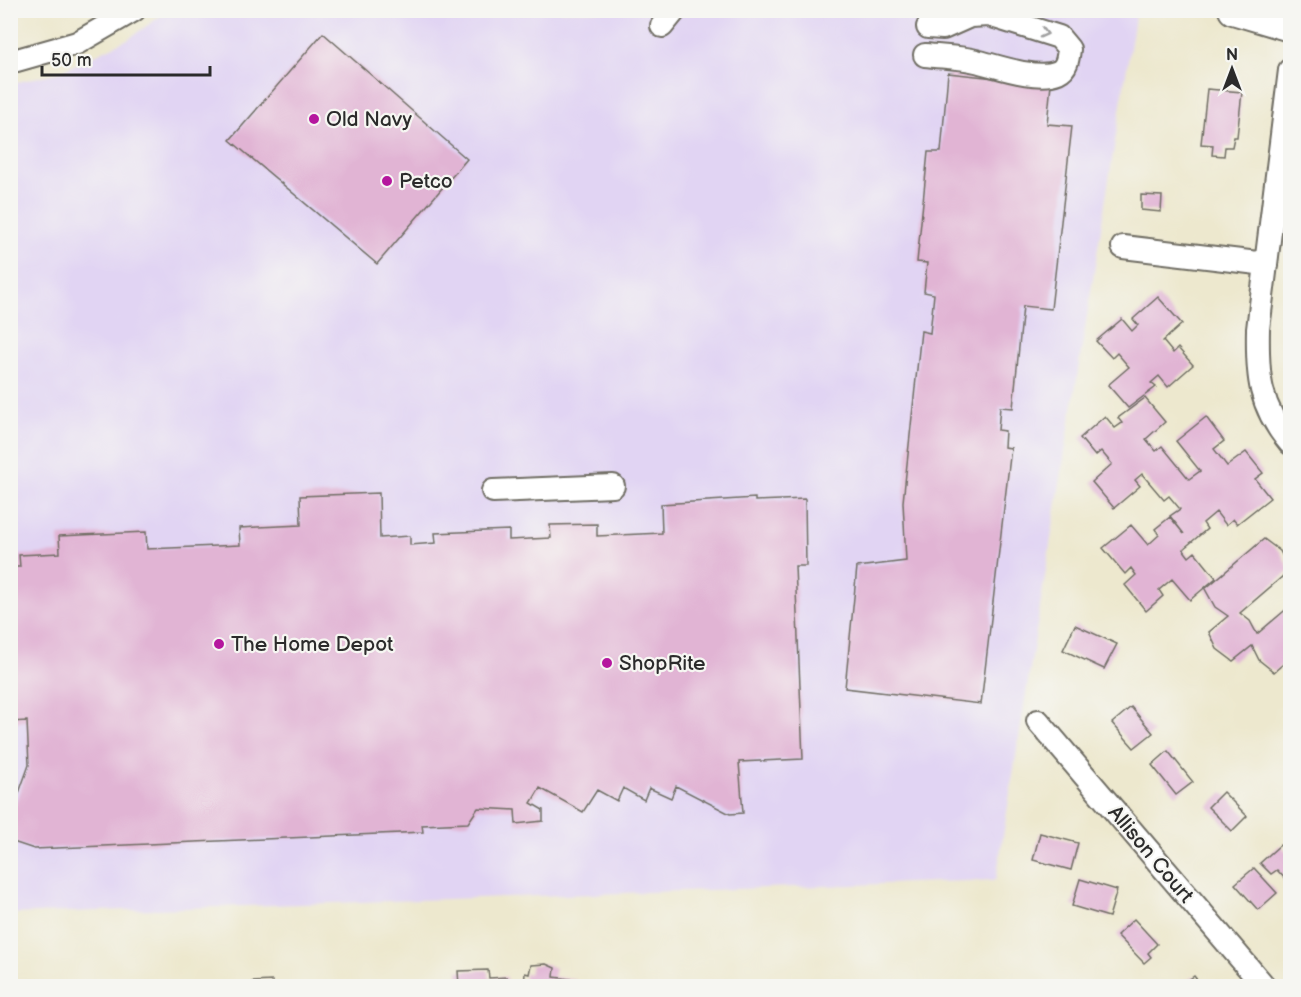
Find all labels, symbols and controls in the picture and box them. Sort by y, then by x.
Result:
one-way arrow [1039,26,1049,39]
scale bar [42,39,210,77]
north arrow [1202,39,1262,99]
text: N [1226,46,1238,65]
text: 50 m [51,50,92,71]
place label: Old Navy [326,107,413,132]
marker: Old Navy [307,112,321,126]
place label: Petco [399,169,453,194]
marker: Petco [380,174,394,188]
place label: The Home Depot [231,632,394,657]
marker: The Home Depot [212,637,226,651]
place label: ShopRite [619,651,706,676]
marker: ShopRite [600,656,614,670]
street label: Allison Court [1103,800,1199,909]

